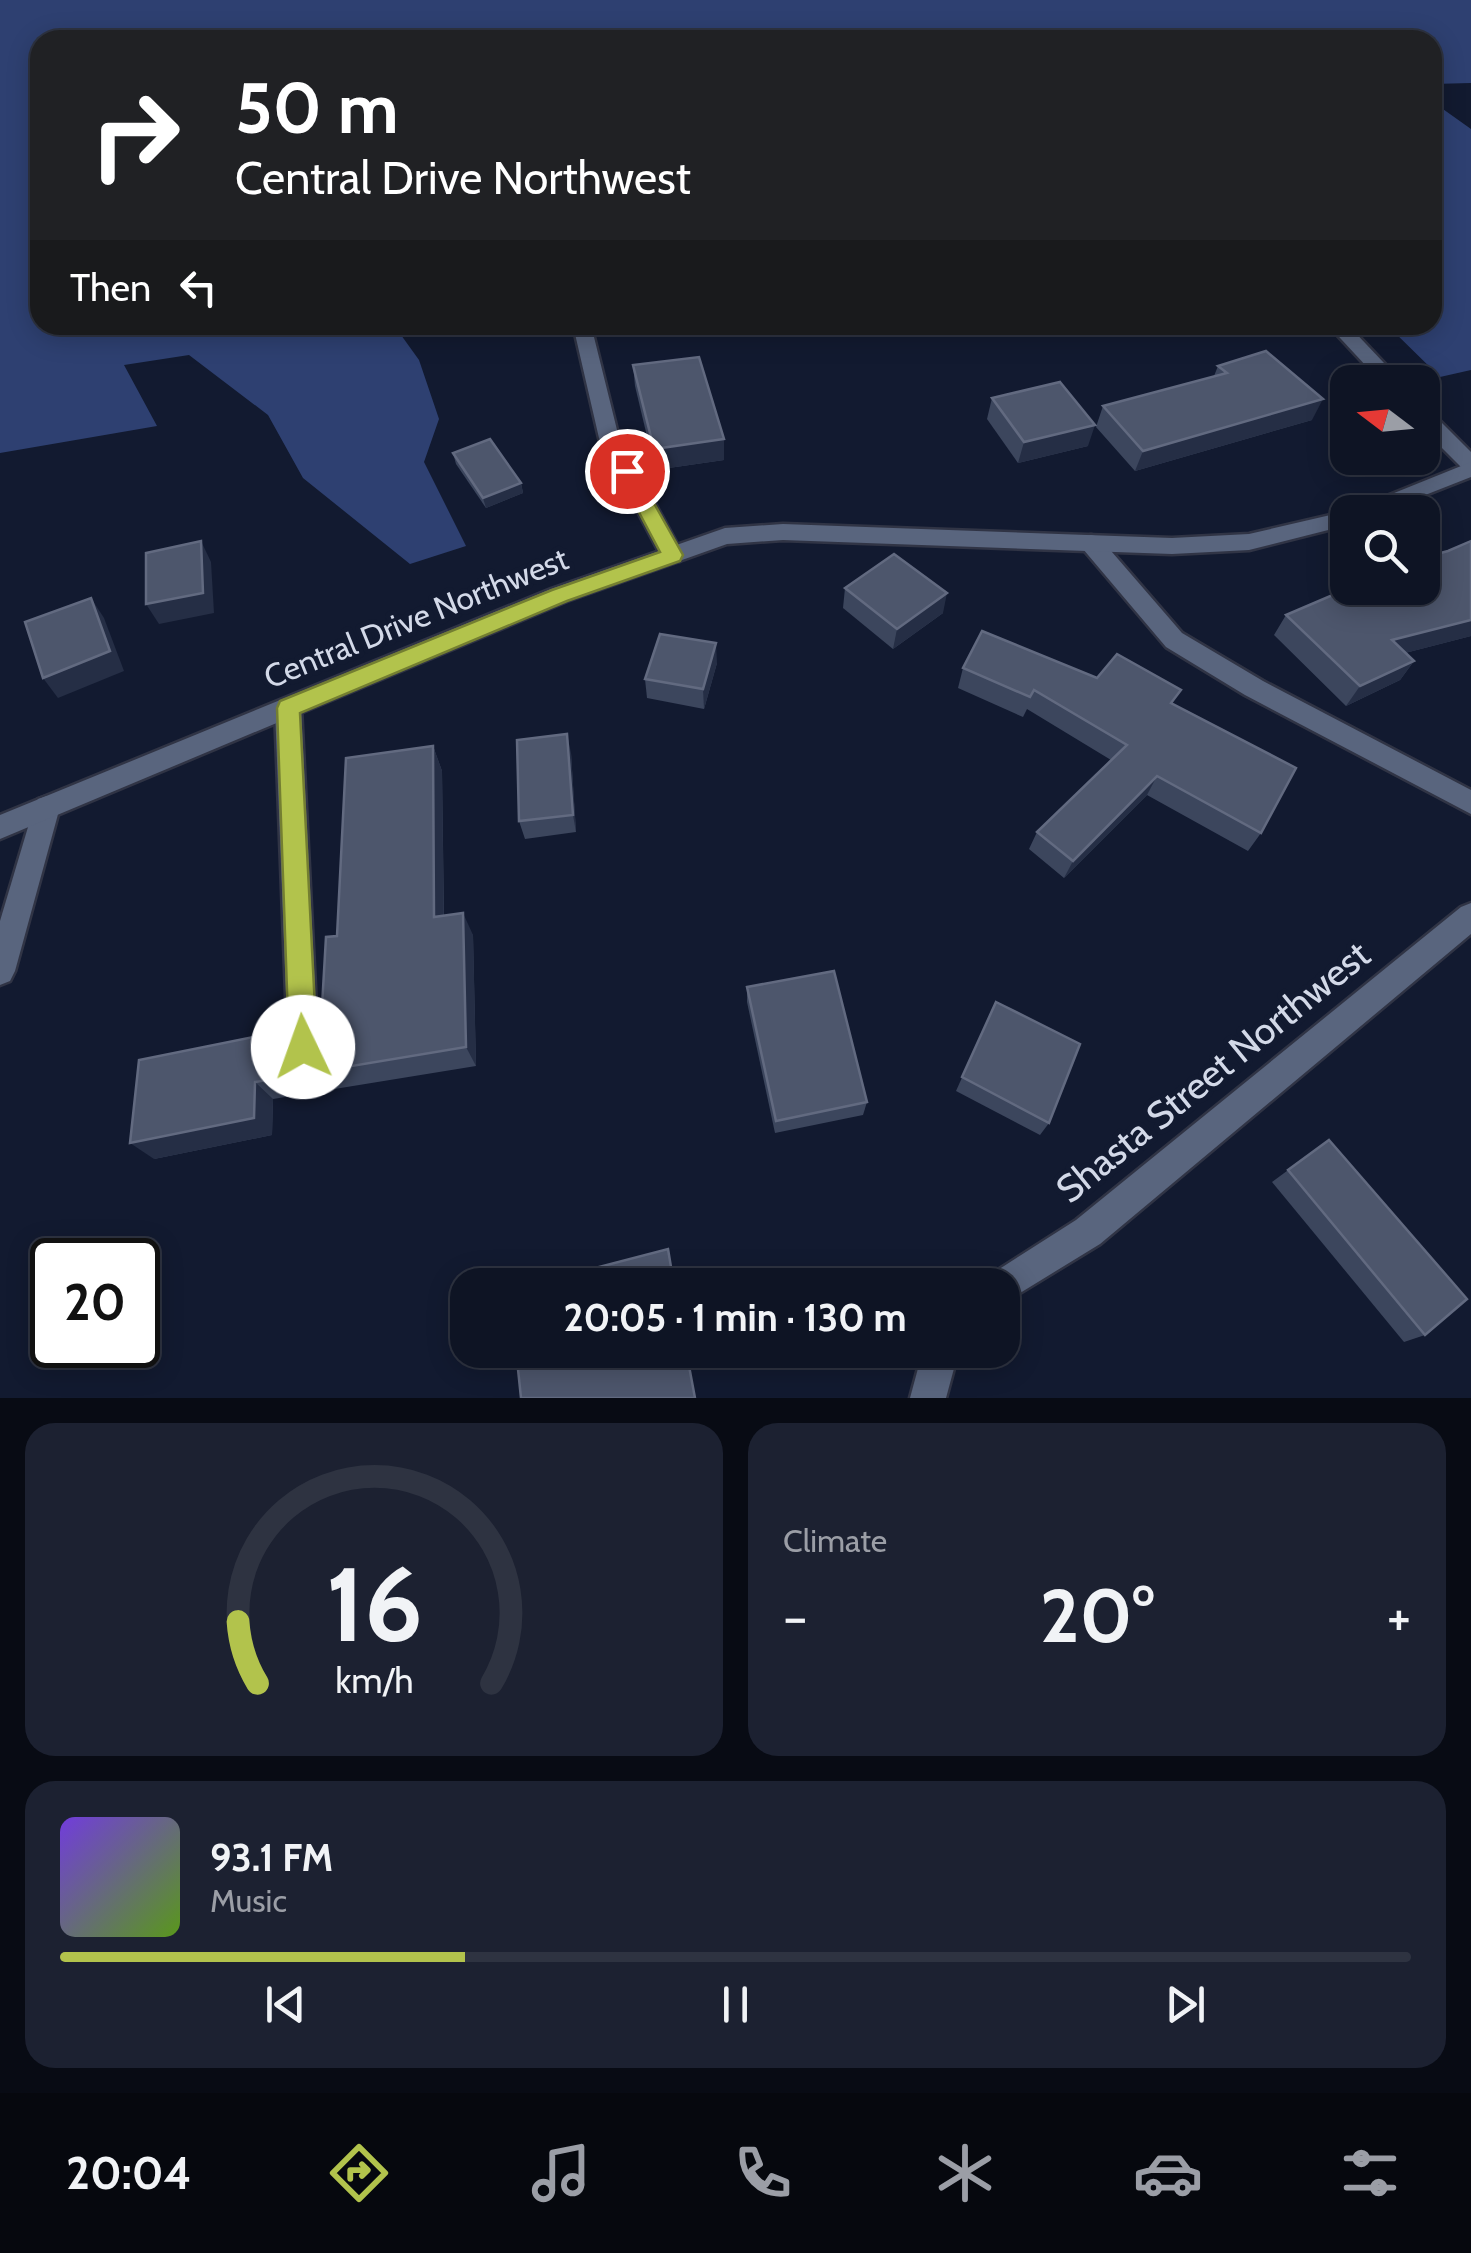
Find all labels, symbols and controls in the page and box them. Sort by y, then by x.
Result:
text: 50 m [235,65,399,151]
icon: right [70,70,200,200]
text: Central Drive Northwest [235,151,691,205]
icon: left [171,260,226,315]
text: Then [70,264,151,311]
north arrow [1330,365,1440,475]
map controls [1330,365,1440,605]
pin [585,429,670,514]
icon: arrive [600,444,655,499]
button: search [1330,495,1440,605]
street label: Central Drive Northwest [258,539,574,696]
street label: Shasta Street Northwest [1046,931,1379,1213]
position arrow [251,995,355,1099]
speed limit sign: 20 [30,1238,160,1368]
text: 20:05 · 1 min · 130 m [563,1294,907,1341]
text: Climate [783,1521,887,1560]
text: 16 [326,1541,422,1667]
text: 20° [1040,1570,1154,1661]
text: − [783,1583,807,1650]
text: + [1387,1583,1411,1650]
text: km/h [335,1659,413,1702]
text: 93.1 FM [210,1834,333,1881]
text: Music [210,1881,287,1920]
icon: previous [258,1977,313,2032]
icon: pause [708,1977,763,2032]
icon: next [1158,1977,1213,2032]
icon: directions [324,2138,394,2208]
icon: music [526,2138,596,2208]
icon: phone [728,2138,798,2208]
icon: climate [930,2138,1000,2208]
icon: car [1133,2138,1203,2208]
icon: filters [1335,2138,1405,2208]
text: 20:04 [66,2146,191,2200]

